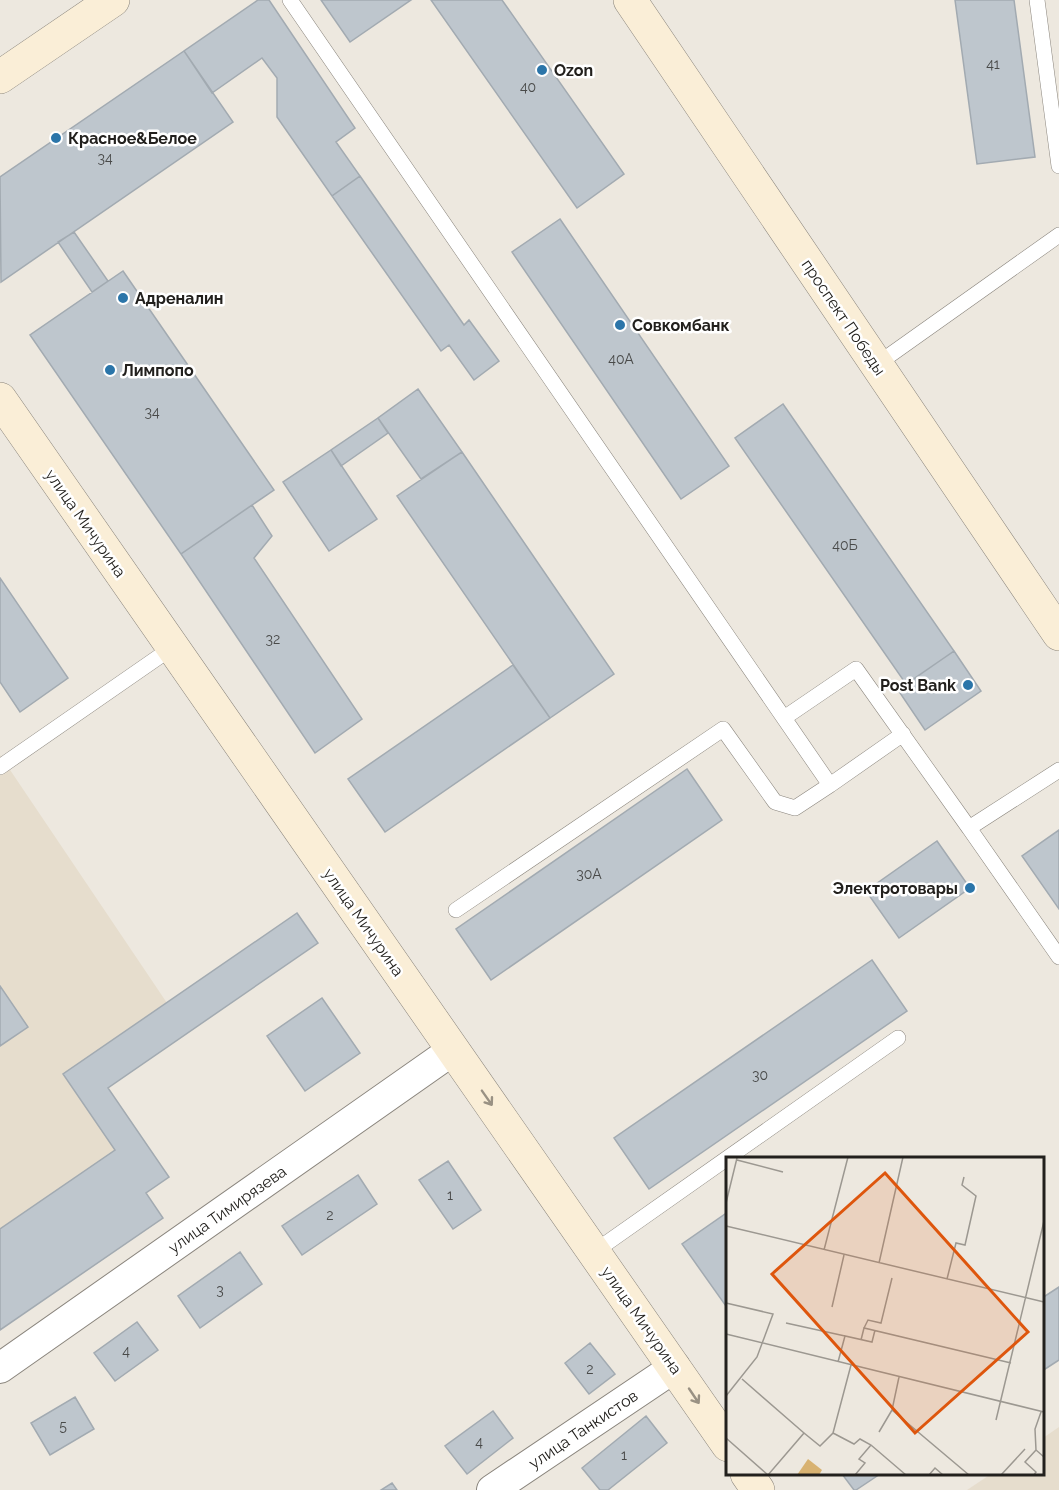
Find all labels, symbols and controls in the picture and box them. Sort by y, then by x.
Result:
house number: 41 [986,56,1000,72]
place label: Ozon [554,61,593,80]
marker: Ozon [535,63,549,77]
house number: 40 [520,79,536,95]
place label: Красное&Белое [68,129,197,148]
marker: Красное&Белое [49,131,63,145]
house number: 34 [97,150,113,166]
street label: проспект Победы [798,256,889,379]
place label: Адреналин [135,289,223,308]
marker: Адреналин [116,291,130,305]
place label: Совкомбанк [632,316,730,335]
marker: Совкомбанк [613,318,627,332]
house number: 40А [608,351,634,367]
place label: Лимпопо [122,361,194,380]
marker: Лимпопо [103,363,117,377]
house number: 34 [144,404,160,420]
street label: улица Мичурина [41,466,130,581]
house number: 40Б [832,537,858,553]
house number: 32 [266,631,280,647]
place label: Post Bank [880,676,956,695]
marker: Post Bank [961,678,975,692]
street label: улица Мичурина [319,865,408,980]
house number: 30А [576,866,602,882]
place label: Электротовары [832,879,958,898]
marker: Электротовары [963,881,977,895]
house number: 30 [752,1067,768,1083]
one-way arrow [481,1089,493,1105]
inset map [726,1157,1044,1475]
street label: улица Тимирязева [165,1162,290,1257]
house number: 1 [447,1187,453,1203]
house number: 2 [326,1207,334,1223]
street label: улица Мичурина [597,1263,686,1378]
house number: 3 [216,1282,224,1298]
house number: 4 [122,1343,130,1359]
house number: 2 [586,1361,594,1377]
street label: улица Танкистов [525,1386,641,1473]
one-way arrow [688,1387,700,1403]
house number: 5 [59,1418,67,1434]
house number: 4 [475,1434,483,1450]
house number: 1 [621,1447,627,1463]

